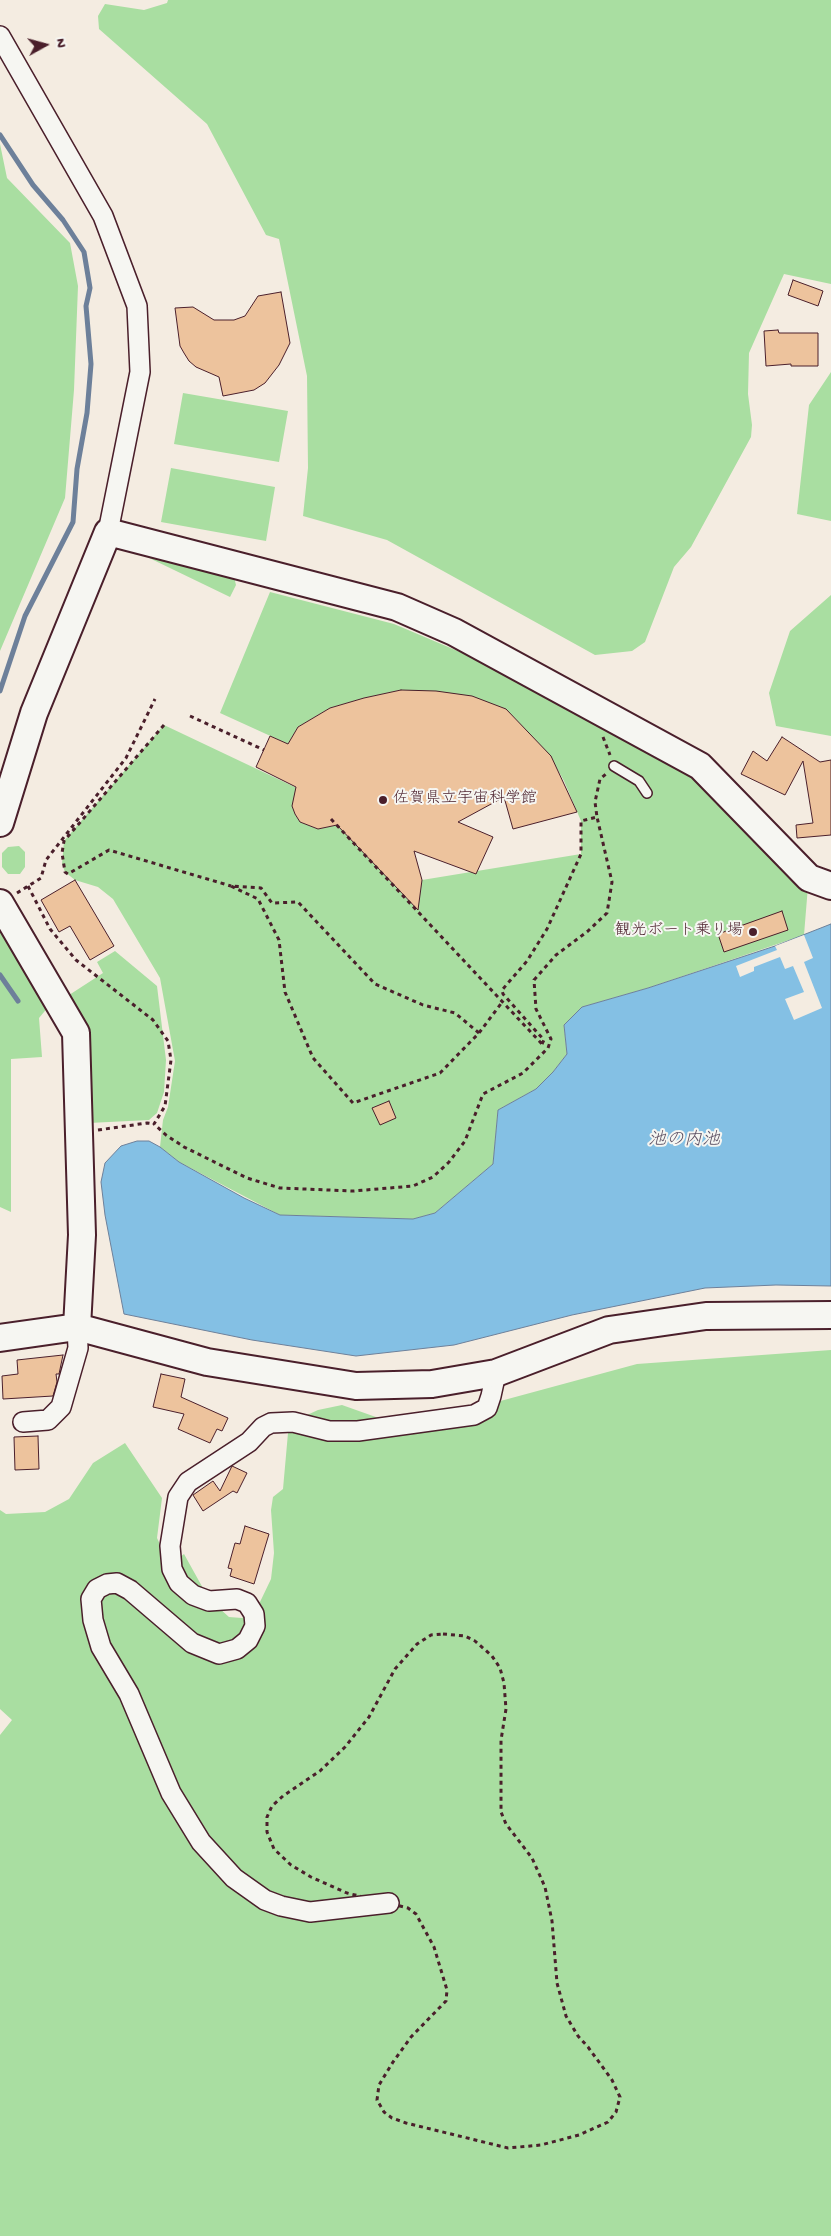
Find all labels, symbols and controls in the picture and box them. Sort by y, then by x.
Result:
north arrow [20,20,70,70]
text: N [51,38,69,49]
place label: 佐賀県立宇宙科学館 [393,790,537,810]
marker: 佐賀県立宇宙科学館 [377,794,389,806]
place label: 観光ボート乗り場 [615,922,743,942]
marker: 観光ボート乗り場 [747,926,759,938]
water label: 池の内池 [648,1130,720,1152]

